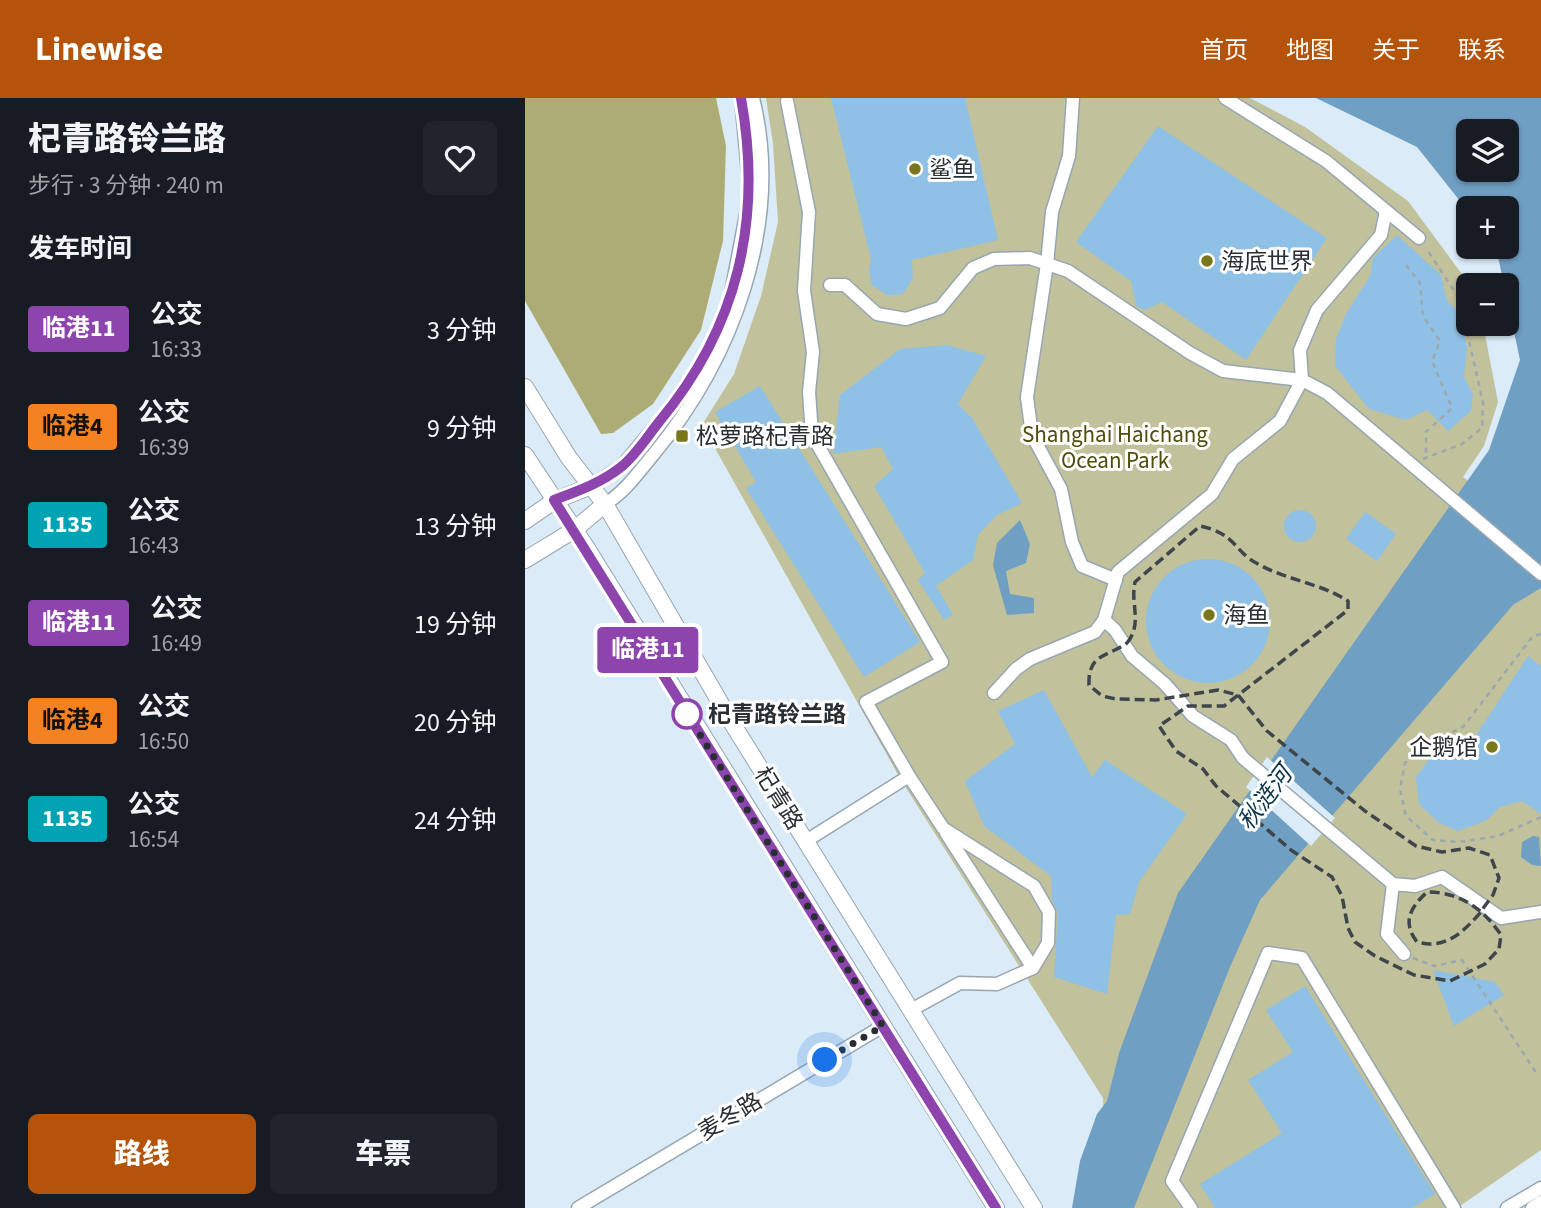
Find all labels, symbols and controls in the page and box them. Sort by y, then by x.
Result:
text: Linewise [35,26,163,73]
text: 首页 [1200,33,1248,68]
text: 地图 [1286,33,1334,68]
text: 关于 [1372,33,1420,68]
text: 联系 [1458,33,1506,68]
text: 杞青路铃兰路 [28,116,226,163]
map controls [1456,119,1519,336]
button: layers [1456,119,1519,182]
button: heart [423,121,497,195]
place label: 鲨鱼 [929,153,975,186]
marker: 鲨鱼 [907,161,923,177]
text: 步行 · 3 分钟 · 240 m [28,169,224,202]
button: + [1456,196,1519,259]
text: 发车时间 [28,230,132,267]
place label: 海底世界 [1221,245,1313,278]
marker: 海底世界 [1199,253,1215,269]
button: − [1456,273,1519,336]
text: 公交 [150,296,202,333]
text: 临港11 [42,311,115,346]
text: 3 分钟 [427,312,497,349]
text: 16:33 [150,333,202,366]
text: 公交 [138,394,190,431]
text: 临港4 [42,409,103,444]
text: 9 分钟 [427,410,497,447]
park label: Shanghai Haichang Ocean Park [1022,418,1208,477]
place label: 松萝路杞青路 [696,420,834,453]
marker: 松萝路杞青路 [674,428,690,444]
text: 16:39 [138,431,189,464]
text: 公交 [128,492,180,529]
text: 1135 [42,507,93,542]
text: 13 分钟 [414,508,497,545]
text: 16:43 [128,529,179,562]
text: 公交 [150,590,202,627]
place label: 海鱼 [1223,599,1269,632]
text: 临港11 [42,605,115,640]
text: 19 分钟 [414,606,497,643]
marker: 海鱼 [1201,607,1217,623]
text: 16:49 [150,627,202,660]
line badge: 临港11 [599,627,697,673]
text: 临港11 [611,632,685,667]
text: 公交 [138,688,190,725]
place label: 杞青路铃兰路 [708,698,846,731]
marker: 杞青路铃兰路 [672,699,702,729]
text: 临港4 [42,703,103,738]
text: 20 分钟 [414,704,497,741]
text: 16:50 [138,725,189,758]
place label: 企鹅馆 [1409,731,1478,764]
marker: 企鹅馆 [1484,739,1500,755]
water label: 秋涟河 [1230,756,1303,838]
street label: 杞青路 [746,760,811,836]
text: 公交 [128,786,180,823]
text: 1135 [42,801,93,836]
text: 24 分钟 [414,802,497,839]
text: 16:54 [128,823,179,856]
your location [807,1042,842,1077]
street label: 麦冬路 [692,1085,768,1148]
button: 路线 [28,1114,256,1194]
button: 车票 [270,1114,497,1194]

